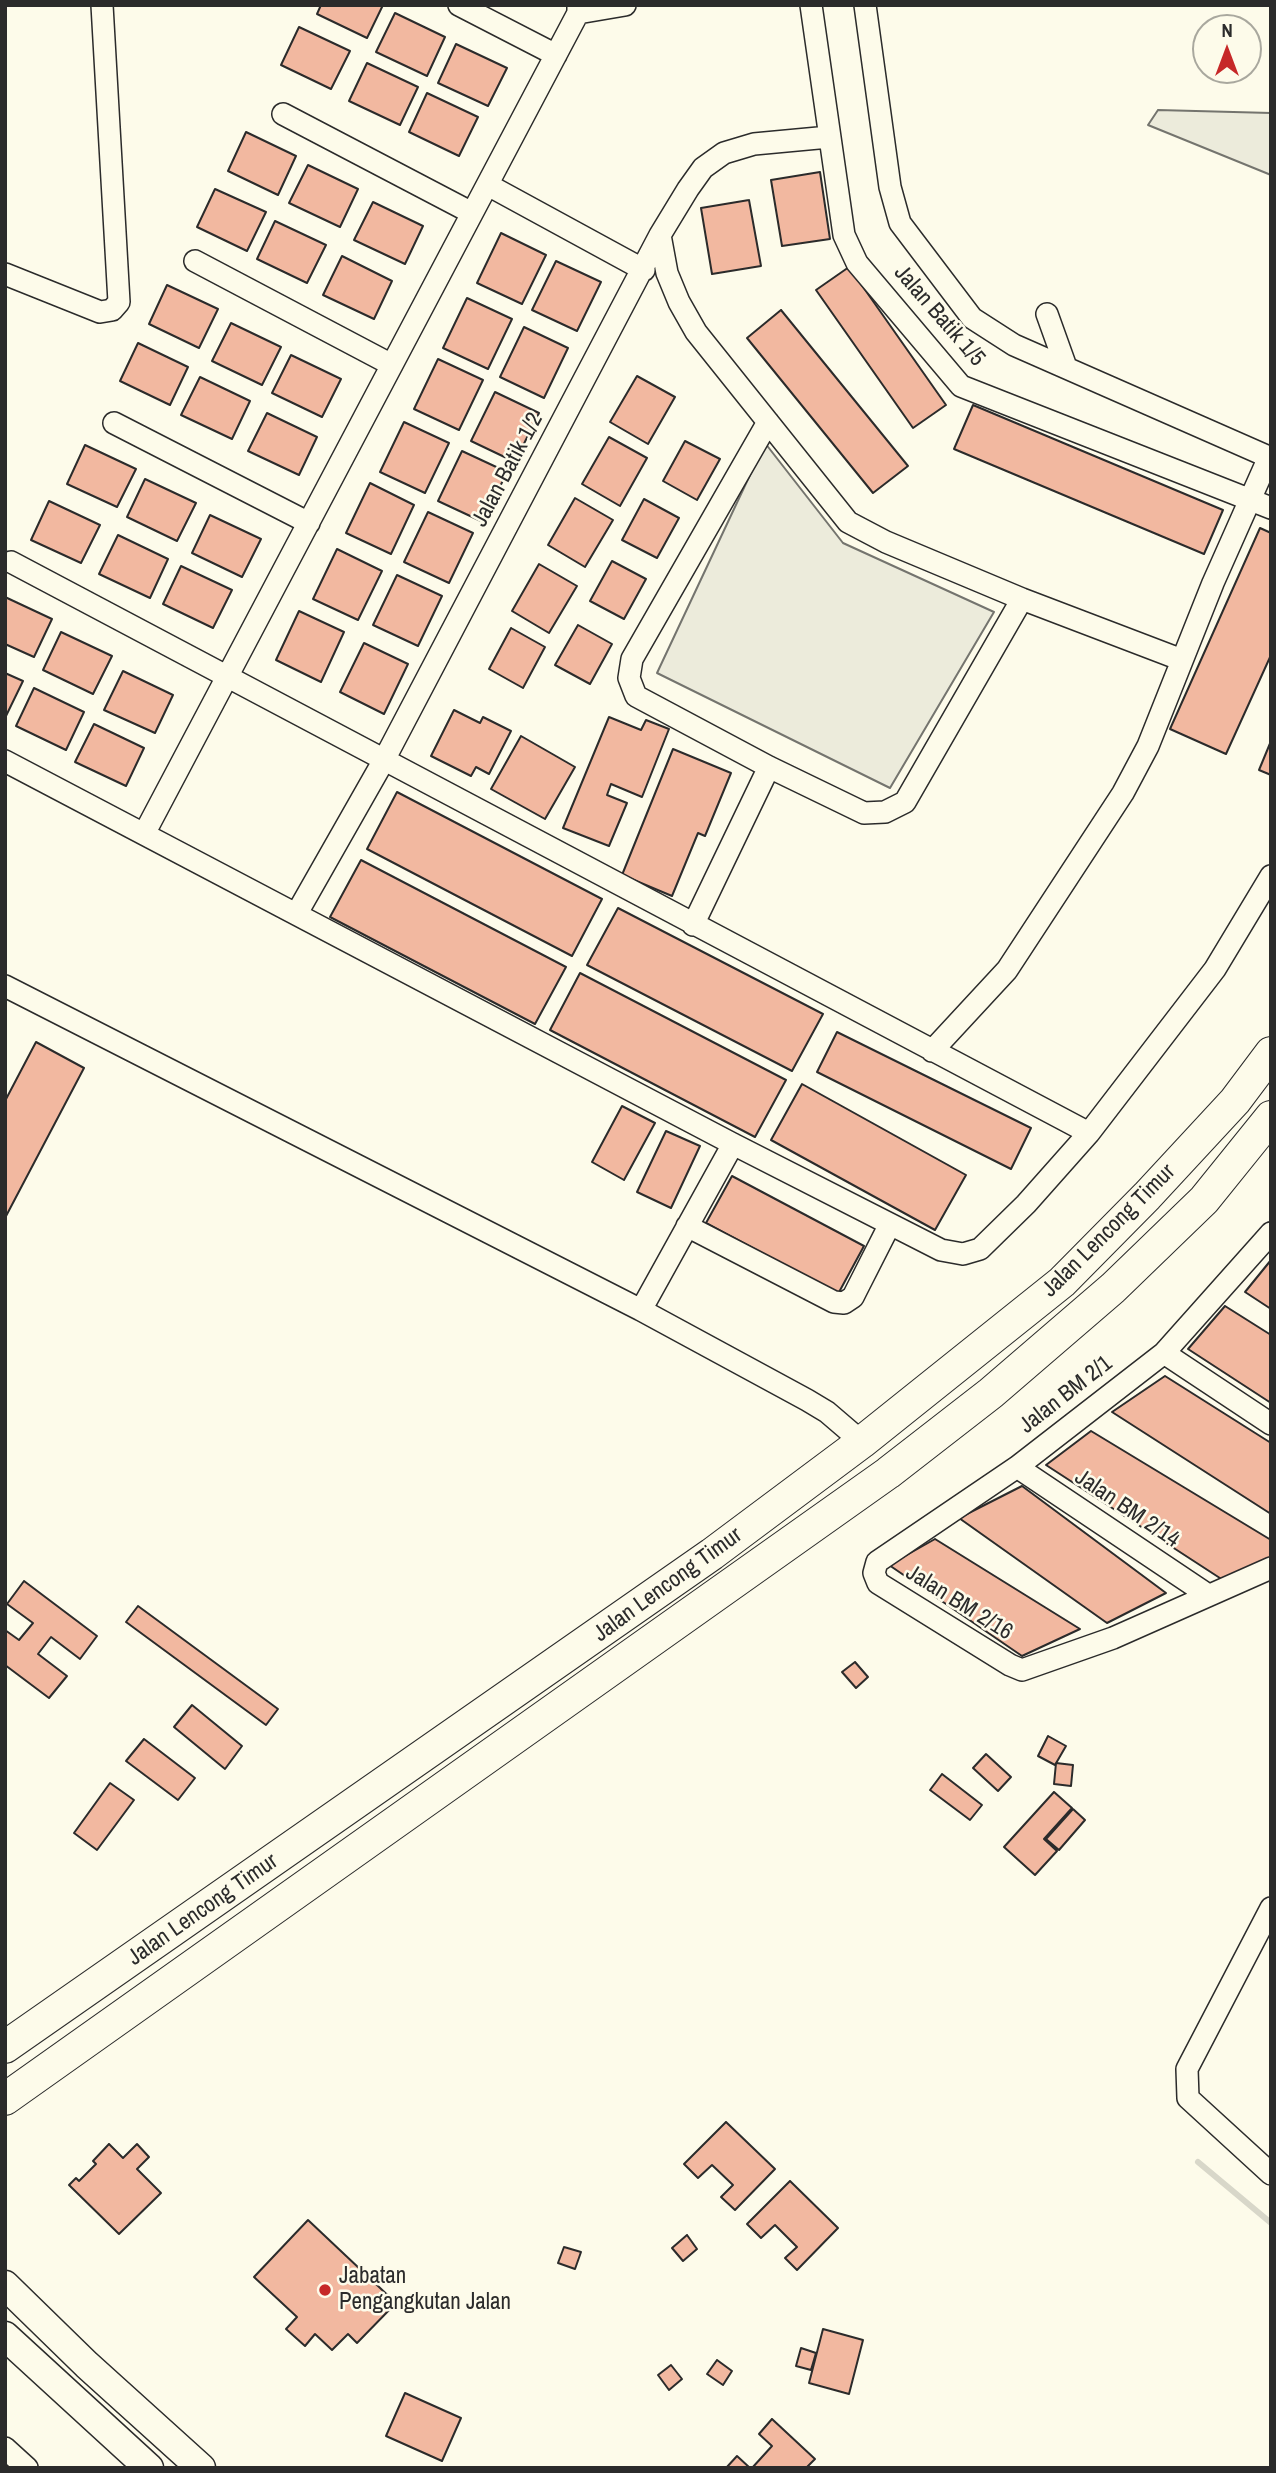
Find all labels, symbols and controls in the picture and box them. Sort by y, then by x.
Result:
north arrow [1192,14,1262,84]
text: N [1221,17,1233,43]
street label: Jalan Batik 1/5 [888,260,990,372]
street label: Jalan Batik 1/2 [467,408,549,532]
street label: Jalan Lencong Timur [1037,1159,1181,1303]
street label: Jalan BM 2/1 [1014,1350,1118,1440]
street label: Jalan BM 2/14 [1069,1464,1185,1554]
street label: Jalan Lencong Timur [588,1522,748,1648]
street label: Jalan BM 2/16 [901,1559,1017,1647]
street label: Jalan Lencong Timur [123,1848,283,1972]
place label: Jabatan Pengangkutan Jalan [339,2263,511,2317]
marker: Jabatan Pengangkutan Jalan [317,2282,333,2298]

